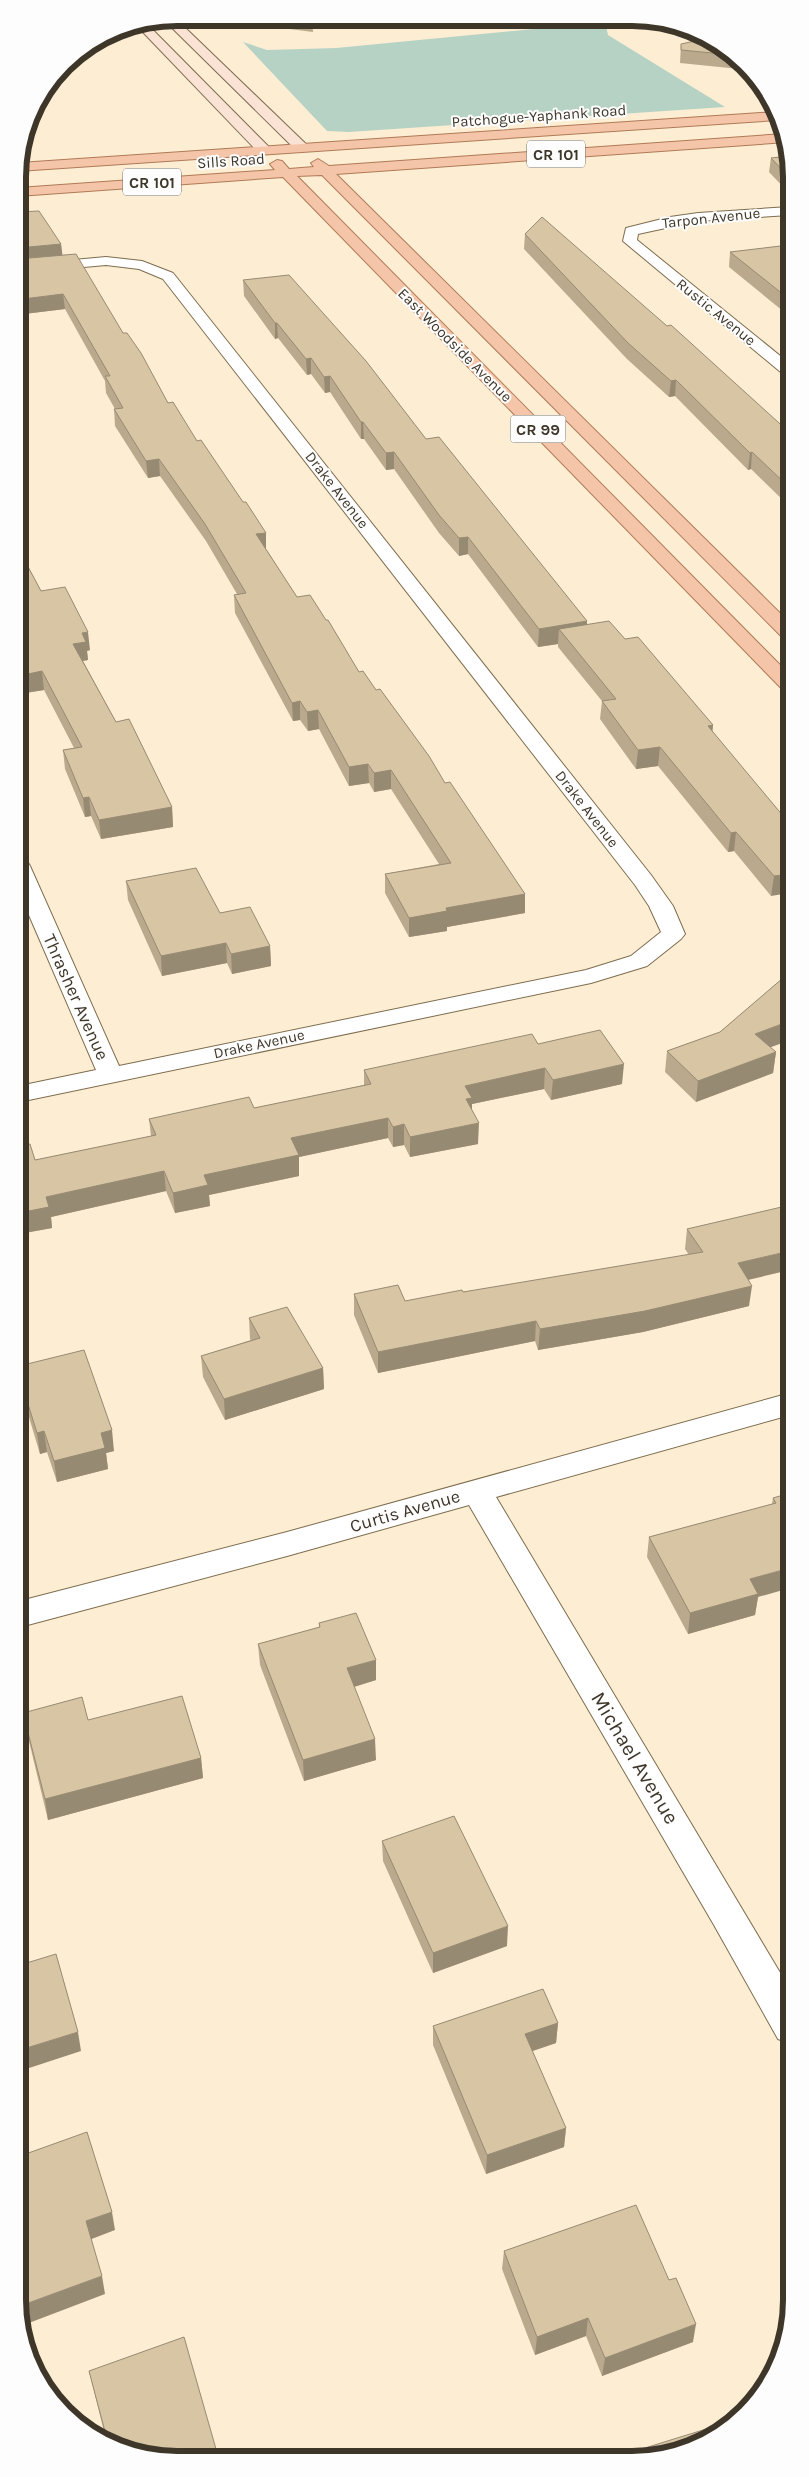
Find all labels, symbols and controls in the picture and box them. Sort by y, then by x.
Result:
street label: Patchogue-Yaphank Road [451,101,627,131]
road number: CR 101 [527,140,585,168]
street label: Sills Road [196,150,266,172]
road number: CR 101 [123,168,181,196]
street label: Tarpon Avenue [661,204,761,232]
street label: Rustic Avenue [673,275,759,349]
street label: East Woodside Avenue [394,284,516,406]
road number: CR 99 [510,416,566,442]
street label: Drake Avenue [301,448,373,532]
street label: Drake Avenue [551,767,623,851]
street label: Thrasher Avenue [38,930,114,1064]
street label: Drake Avenue [212,1026,306,1062]
street label: Curtis Avenue [347,1485,463,1537]
street label: Michael Avenue [586,1688,684,1828]

